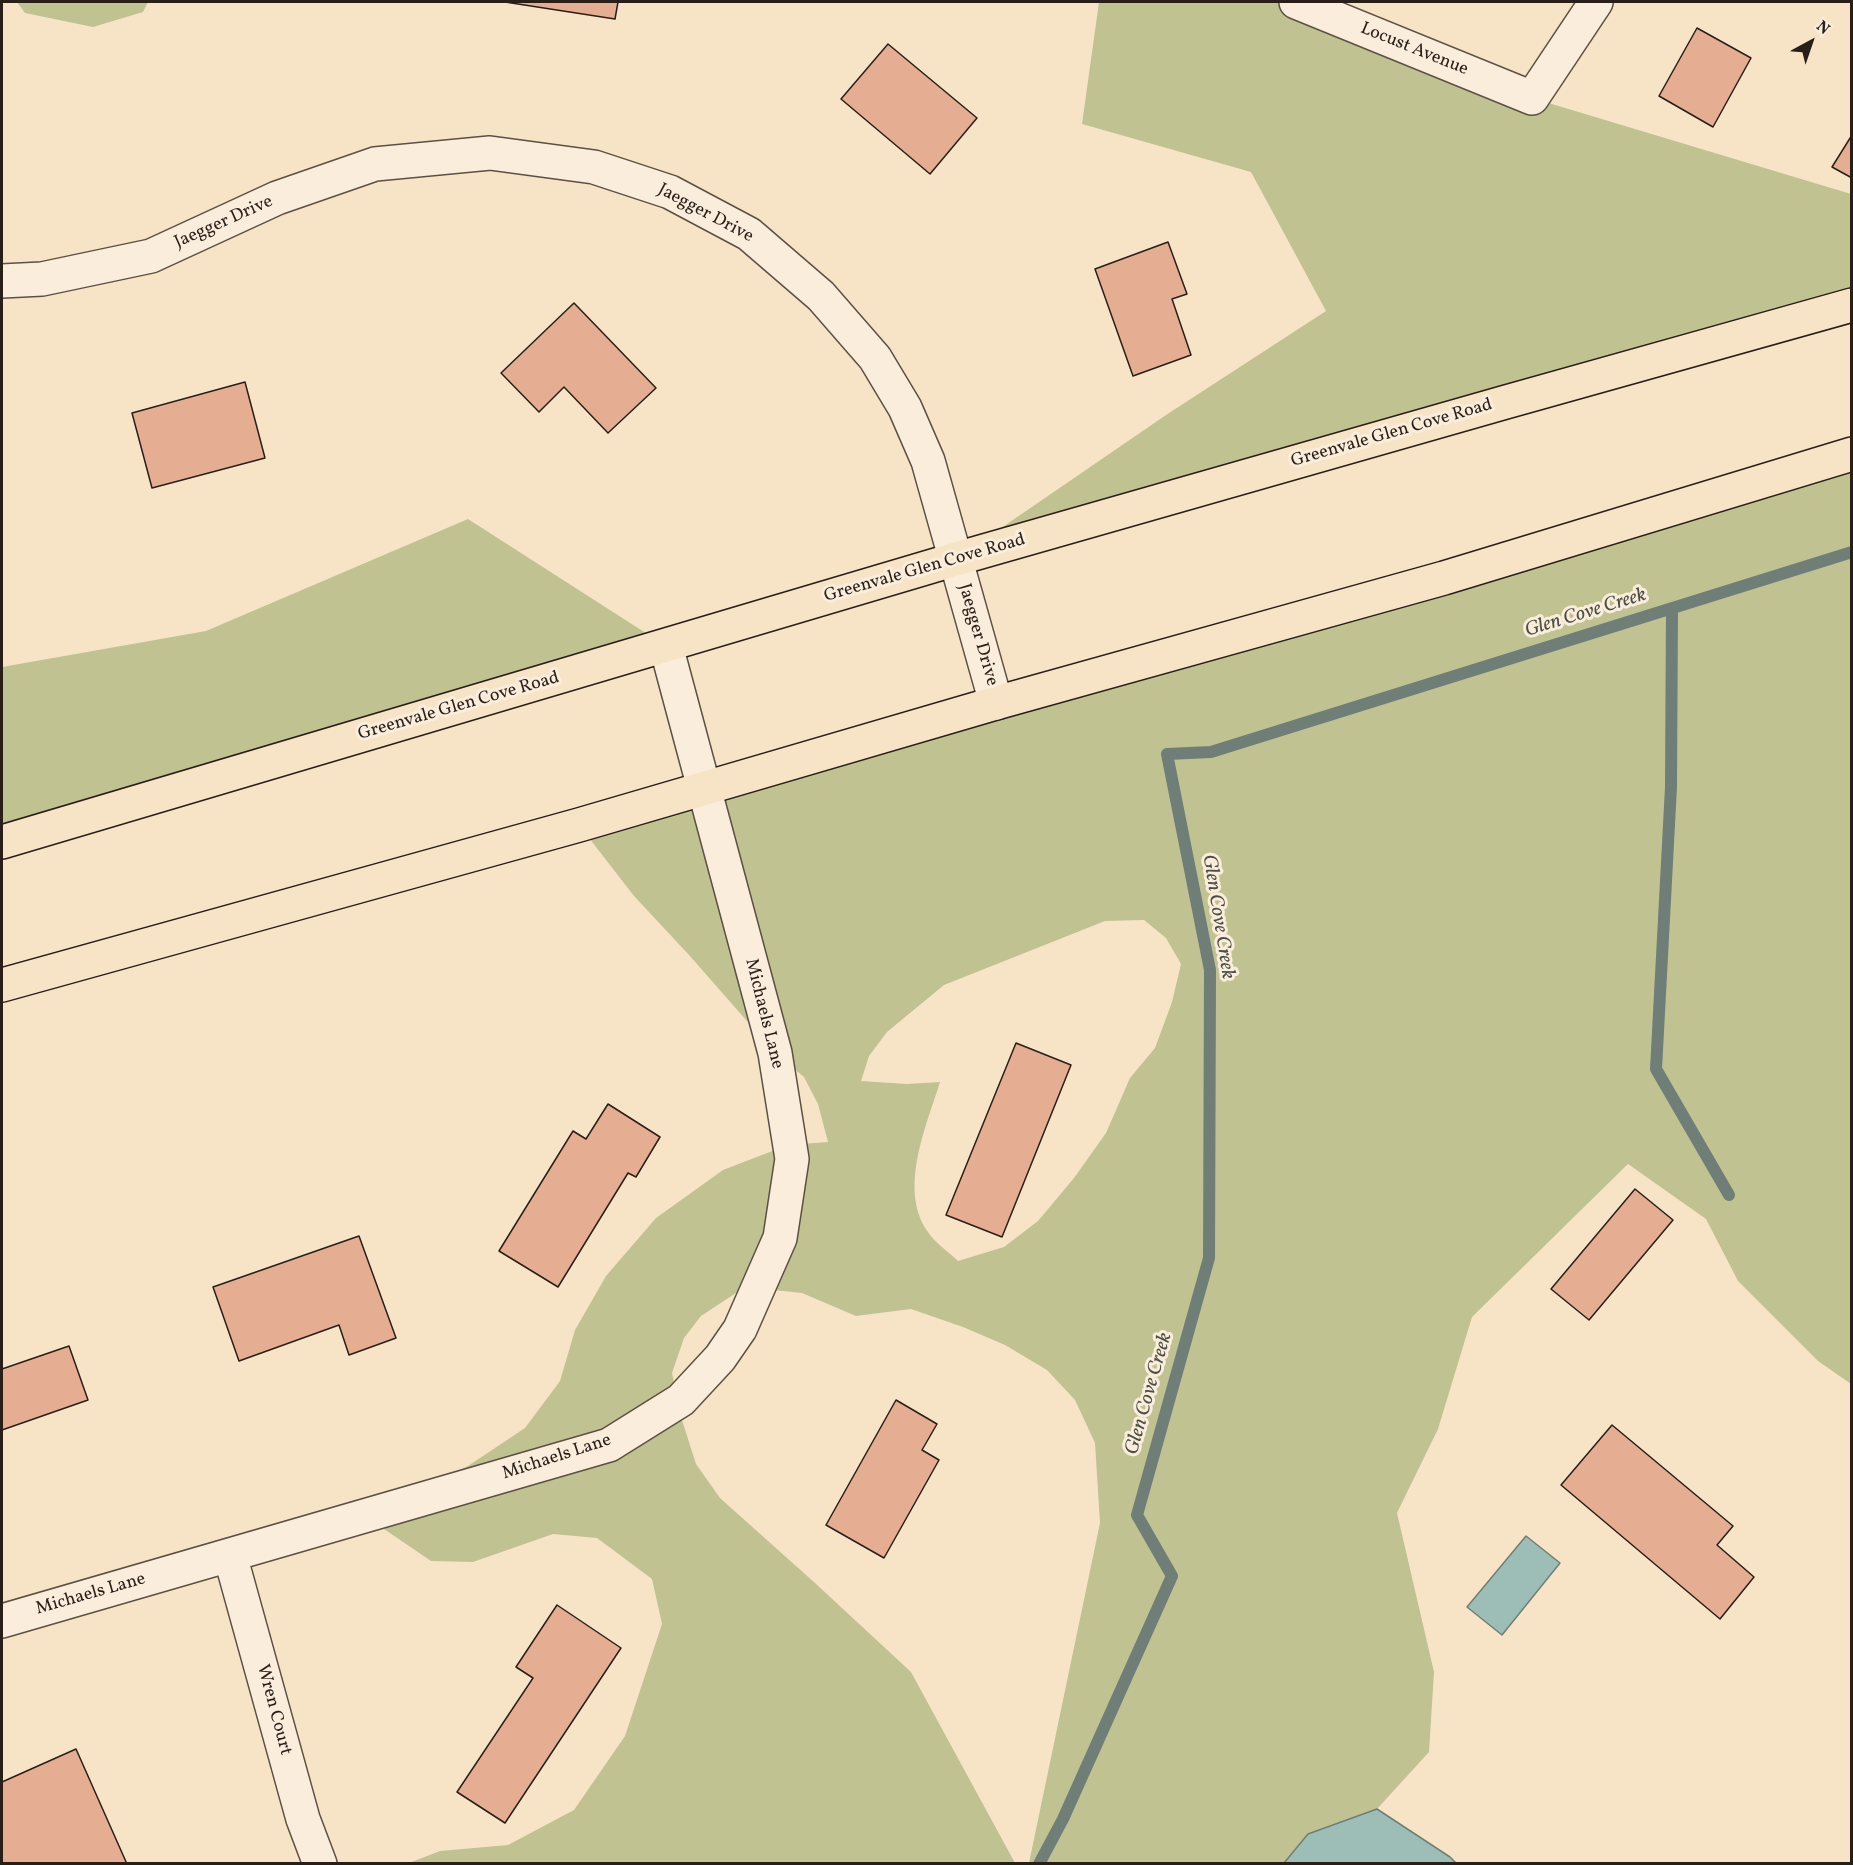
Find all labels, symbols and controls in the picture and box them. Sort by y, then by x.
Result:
north arrow [1781,12,1841,72]
text: N [1811,16,1834,40]
street label: Locust Avenue [1357,19,1471,81]
street label: Jaegger Drive [653,180,757,248]
street label: Jaegger Drive [171,192,277,254]
street label: Greenvale Glen Cove Road [1289,395,1495,473]
street label: Greenvale Glen Cove Road [822,530,1028,608]
street label: Jaegger Drive [952,581,1002,689]
water label: Glen Cove Creek [1522,584,1650,644]
street label: Greenvale Glen Cove Road [356,668,562,746]
water label: Glen Cove Creek [1195,853,1239,981]
street label: Michaels Lane [739,957,787,1071]
water label: Glen Cove Creek [1121,1330,1179,1458]
street label: Michaels Lane [500,1430,614,1486]
street label: Michaels Lane [34,1569,148,1621]
street label: Wren Court [251,1662,295,1758]

